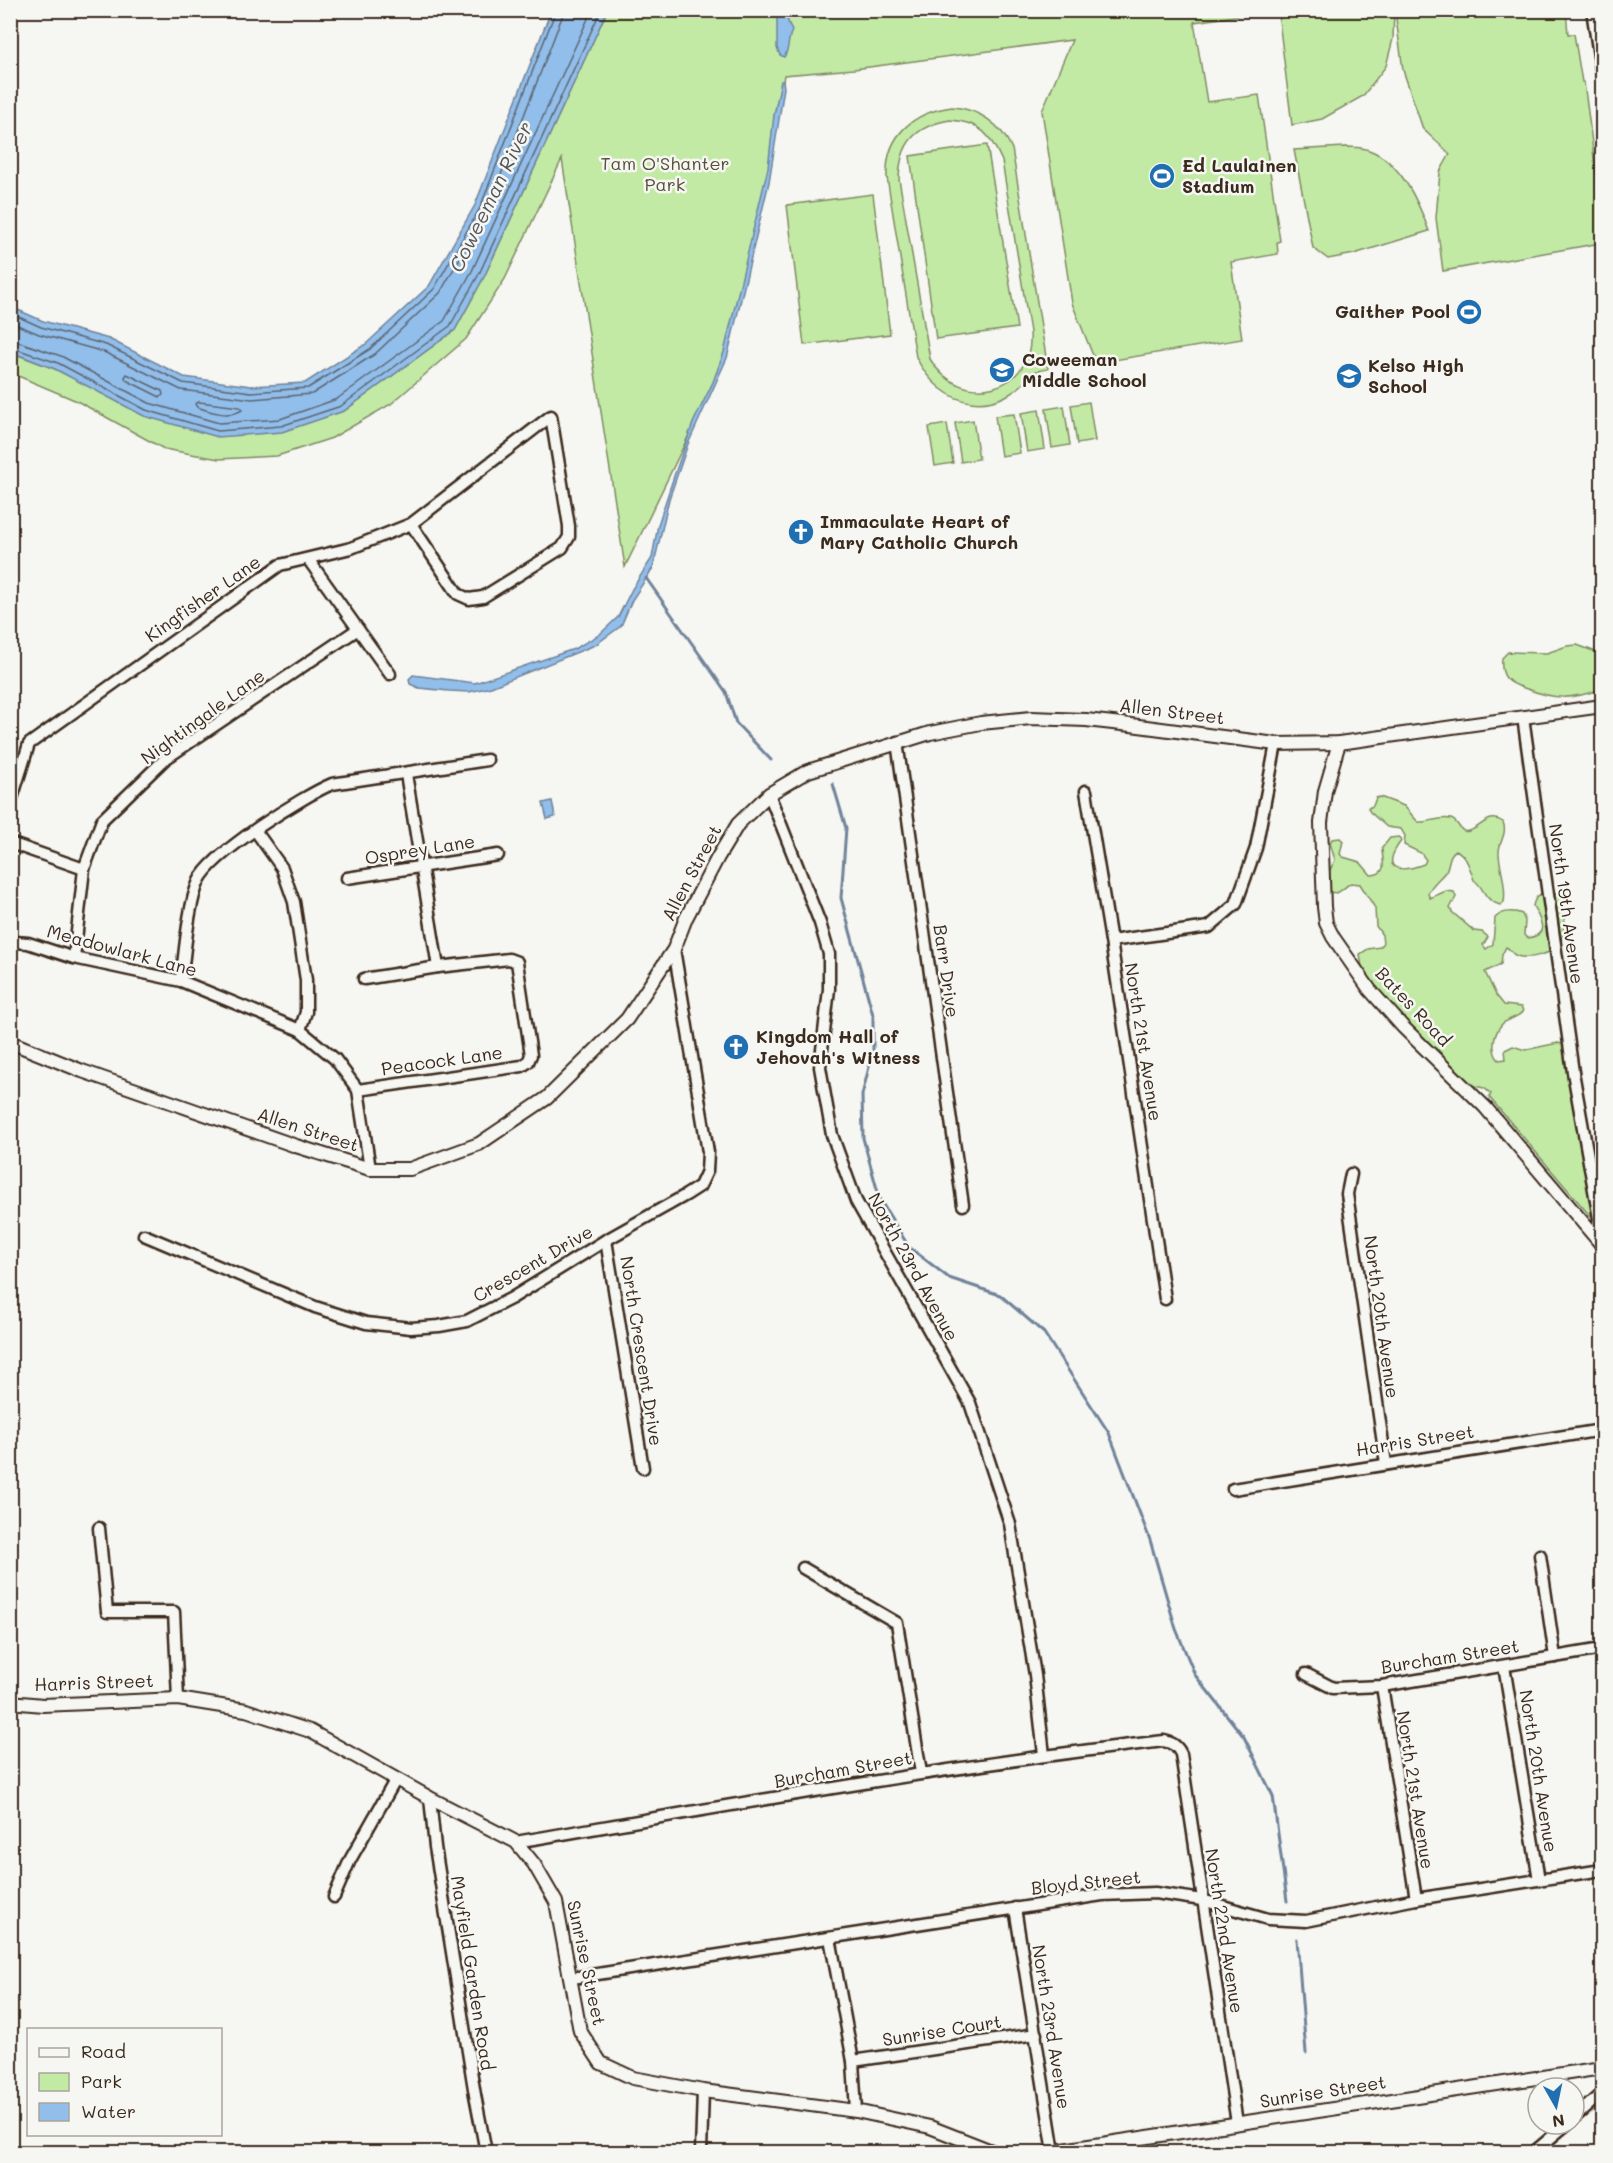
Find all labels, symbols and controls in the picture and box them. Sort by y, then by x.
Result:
water label: Coweeman River [442,117,538,276]
park label: Tam O'Shanter Park [600,151,730,196]
place label: Ed Laulainen Stadium [1182,153,1297,198]
sports icon: Ed Laulainen Stadium [1147,161,1177,191]
sports icon: Gaither Pool [1454,297,1484,327]
place label: Gaither Pool [1335,299,1450,323]
place label: Coweeman Middle School [1022,347,1147,392]
place label: Kelso High School [1368,353,1464,398]
school or university icon: Coweeman Middle School [987,355,1017,385]
school or university icon: Kelso High School [1334,361,1364,391]
place label: Immaculate Heart of Mary Catholic Church [820,509,1018,554]
church icon: Immaculate Heart of Mary Catholic Church [786,517,816,547]
street label: Kingfisher Lane [140,549,265,647]
street label: Nightingale Lane [136,663,269,769]
street label: Allen Street [1118,693,1226,729]
street label: Allen Street [656,820,727,925]
street label: North 19th Avenue [1544,822,1590,986]
street label: Osprey Lane [363,828,477,870]
street label: Meadowlark Lane [44,918,200,982]
street label: Barr Drive [929,923,965,1019]
street label: North 21st Avenue [1120,961,1168,1123]
street label: Bates Road [1371,961,1457,1051]
place label: Kingdom Hall of Jehovah's Witness [756,1024,920,1069]
church icon: Kingdom Hall of Jehovah's Witness [721,1032,751,1062]
street label: Peacock Lane [380,1040,504,1080]
street label: Allen Street [254,1101,362,1157]
street label: North 23rd Avenue [863,1188,965,1345]
street label: Crescent Drive [468,1219,597,1307]
street label: North 20th Avenue [1359,1234,1405,1400]
street label: North Crescent Drive [615,1254,669,1447]
street label: Harris Street [1354,1419,1476,1461]
street label: Burcham Street [1379,1633,1521,1679]
street label: Harris Street [34,1668,154,1696]
street label: North 20th Avenue [1514,1688,1564,1854]
street label: North 21st Avenue [1392,1709,1440,1871]
street label: Burcham Street [772,1745,914,1793]
street label: North 22nd Avenue [1200,1847,1250,2015]
street label: Bloyd Street [1030,1864,1142,1900]
street label: Mayfield Garden Road [446,1874,500,2072]
street label: Sunrise Street [562,1898,612,2028]
street label: North 23rd Avenue [1027,1943,1077,2111]
street label: Sunrise Court [880,2009,1003,2051]
legend [27,2028,222,2136]
text: Road [81,2039,126,2063]
text: Park [81,2069,122,2093]
street label: Sunrise Street [1258,2069,1388,2113]
north arrow [1526,2076,1586,2136]
text: Water [81,2099,136,2123]
text: N [1551,2110,1566,2133]

